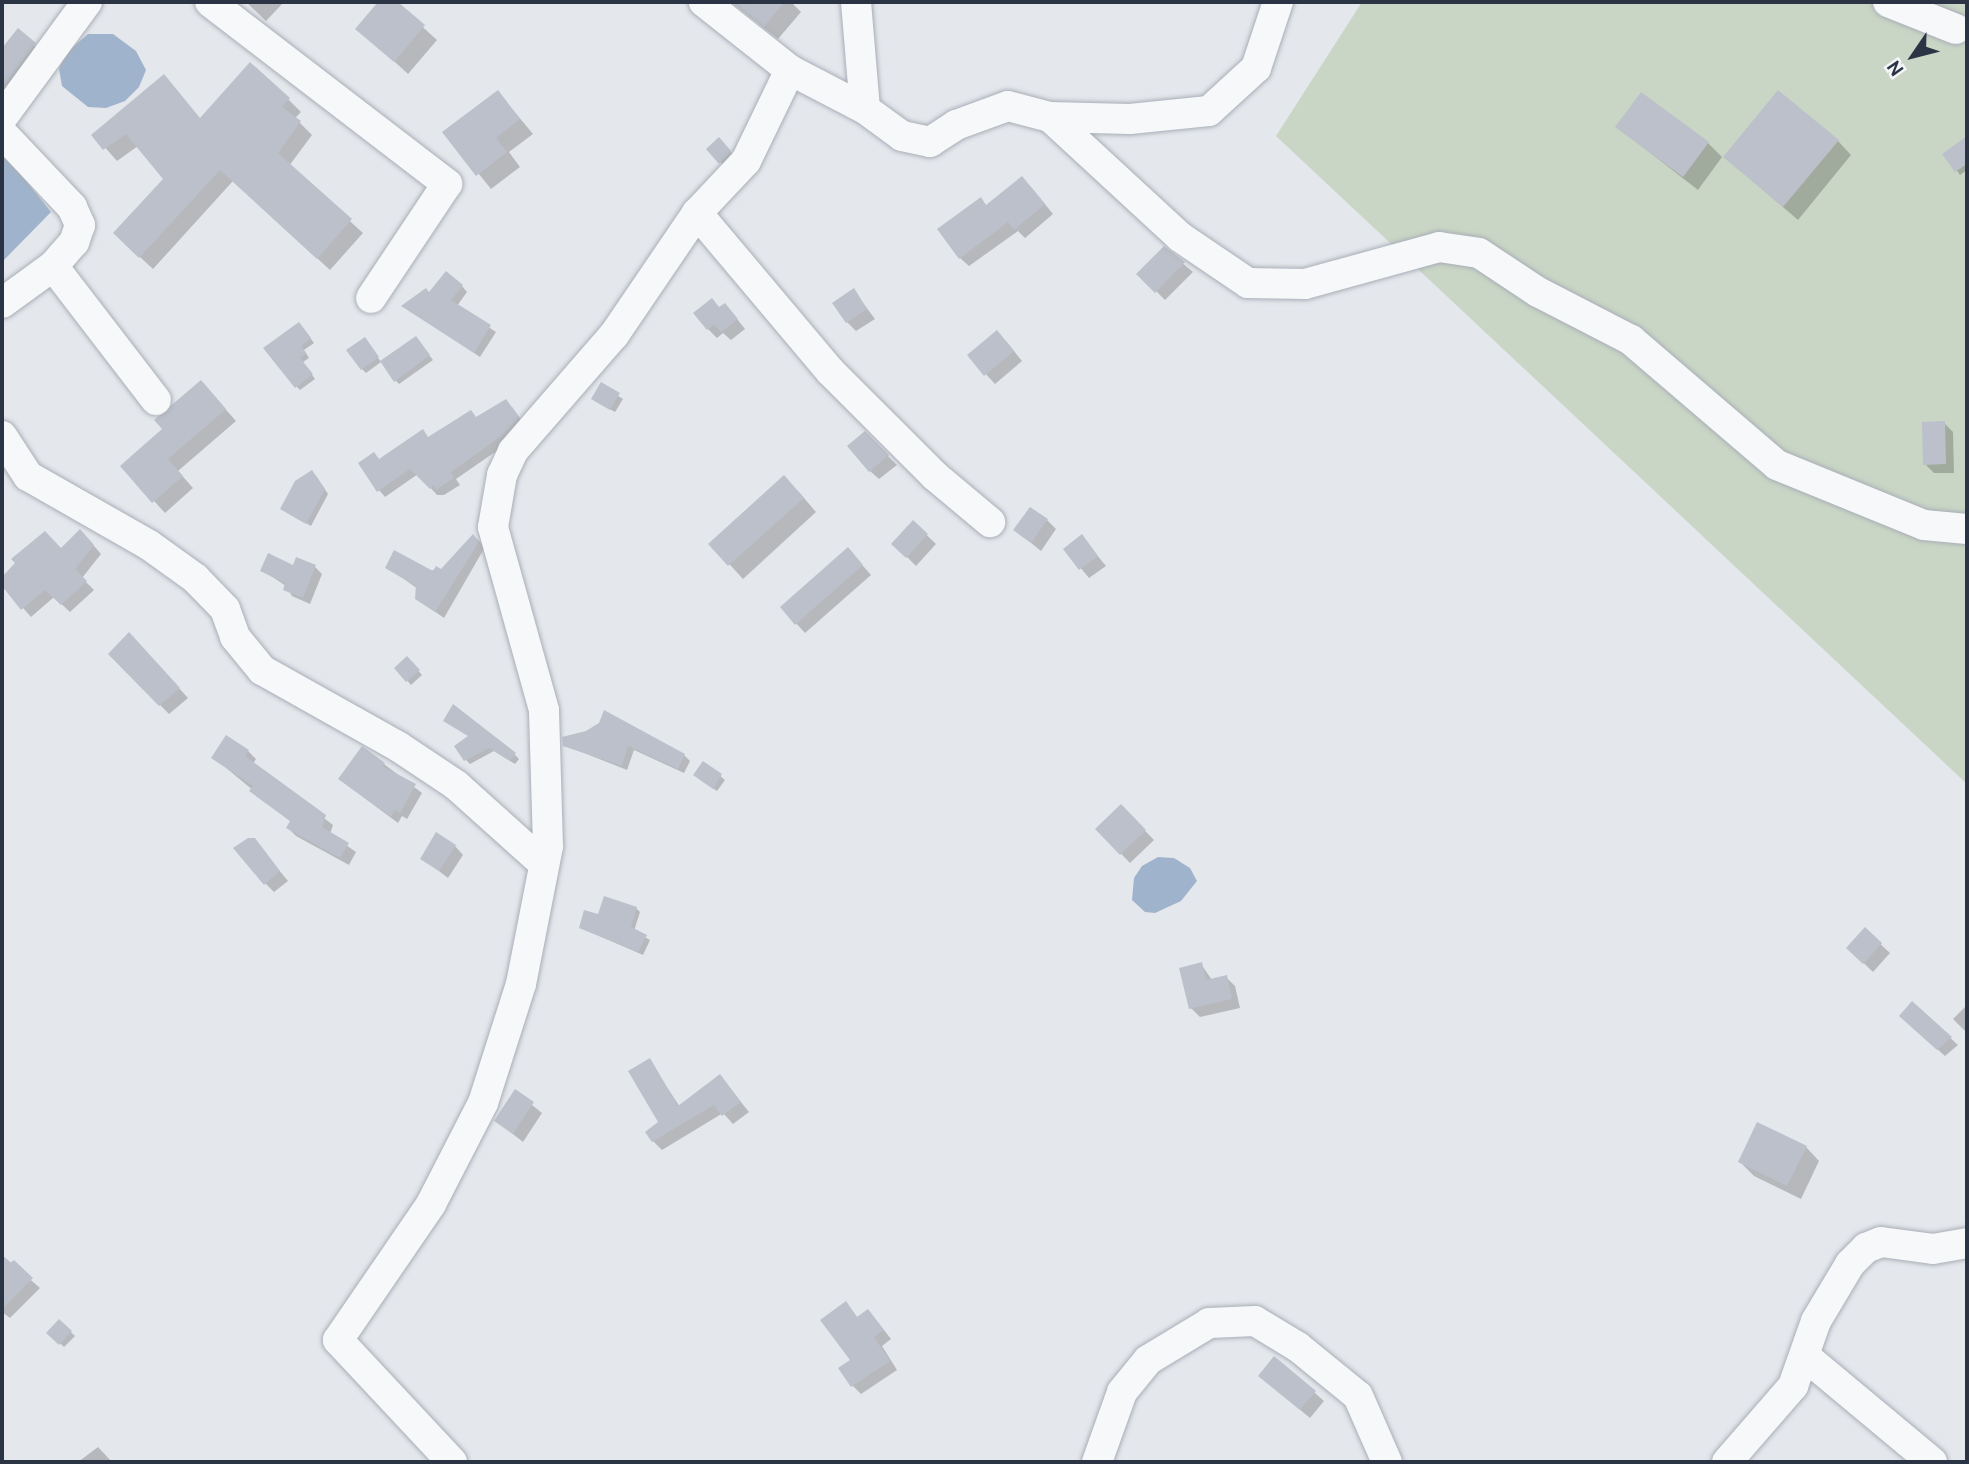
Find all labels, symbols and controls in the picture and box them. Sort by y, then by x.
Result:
north arrow [1878,21,1948,91]
text: N [1882,56,1909,80]

